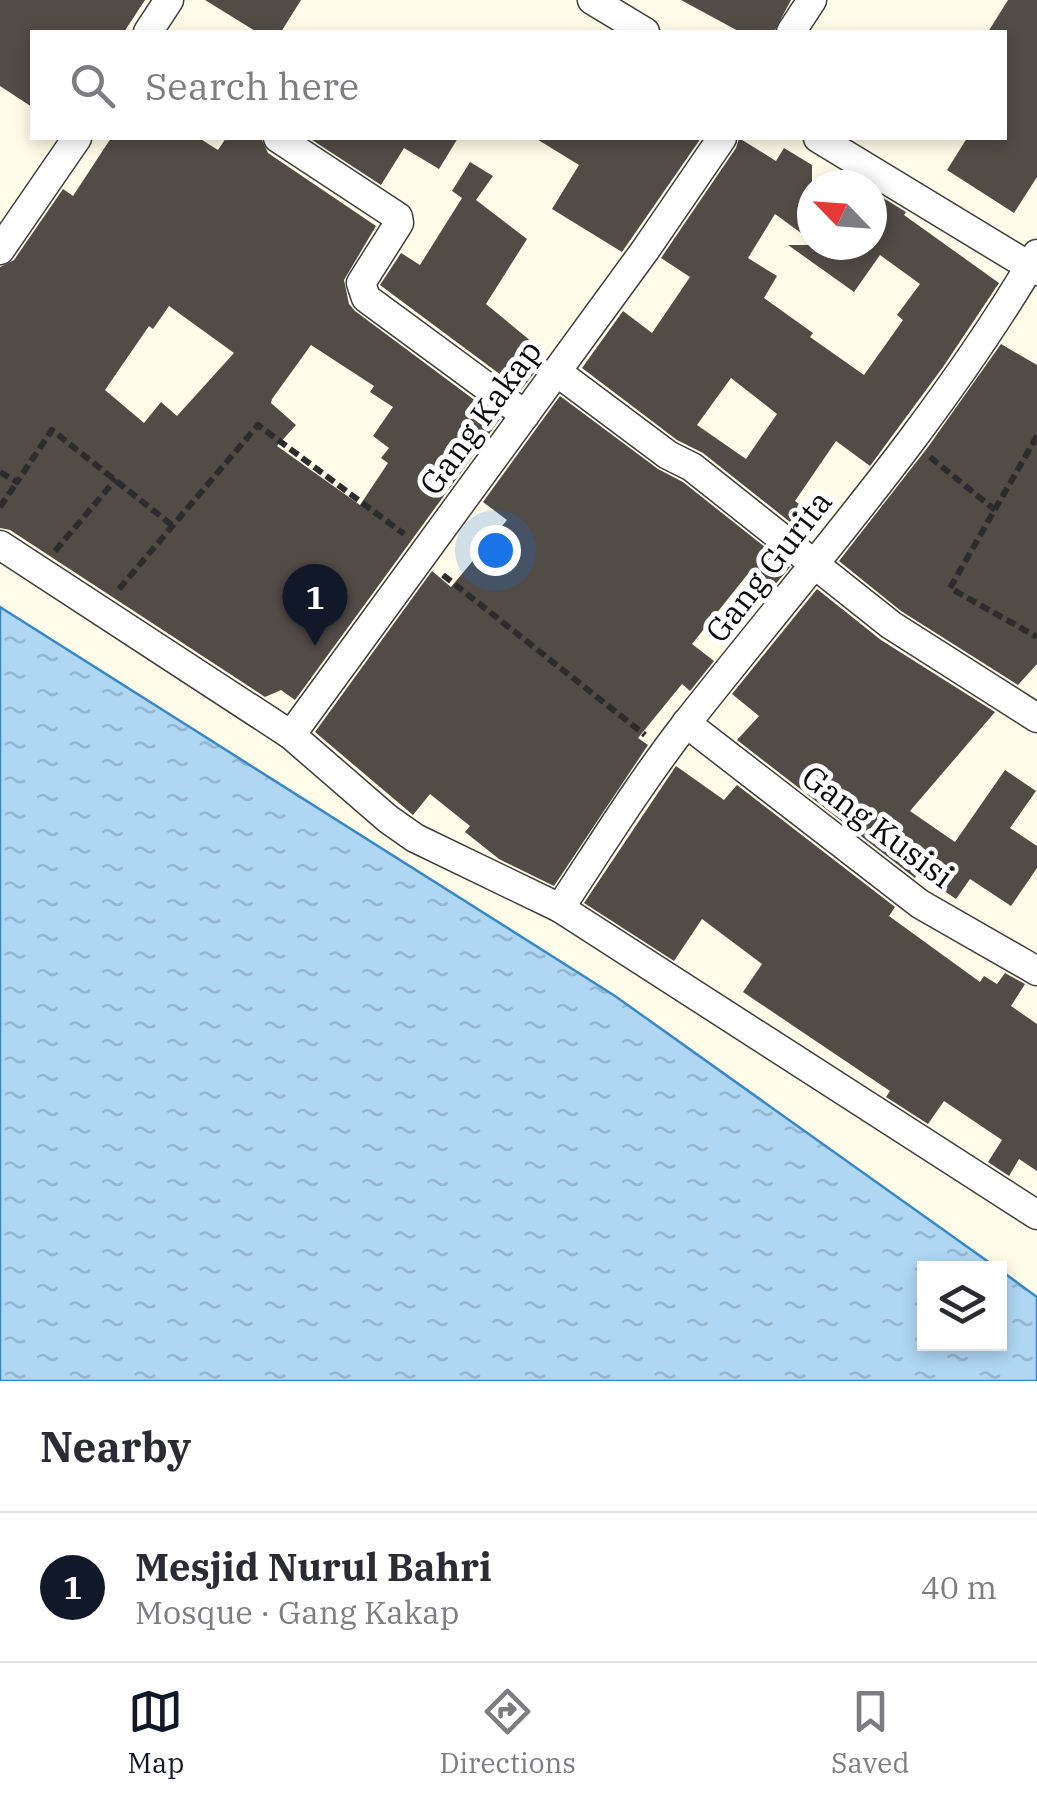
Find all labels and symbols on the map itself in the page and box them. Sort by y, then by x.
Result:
north arrow [797,170,887,260]
street label: Gang Kakap [410,331,550,503]
street label: Gang Gurita [695,481,841,651]
your location [470,525,521,576]
pin: 1 [282,564,348,646]
street label: Gang Kusisi [794,755,962,897]

